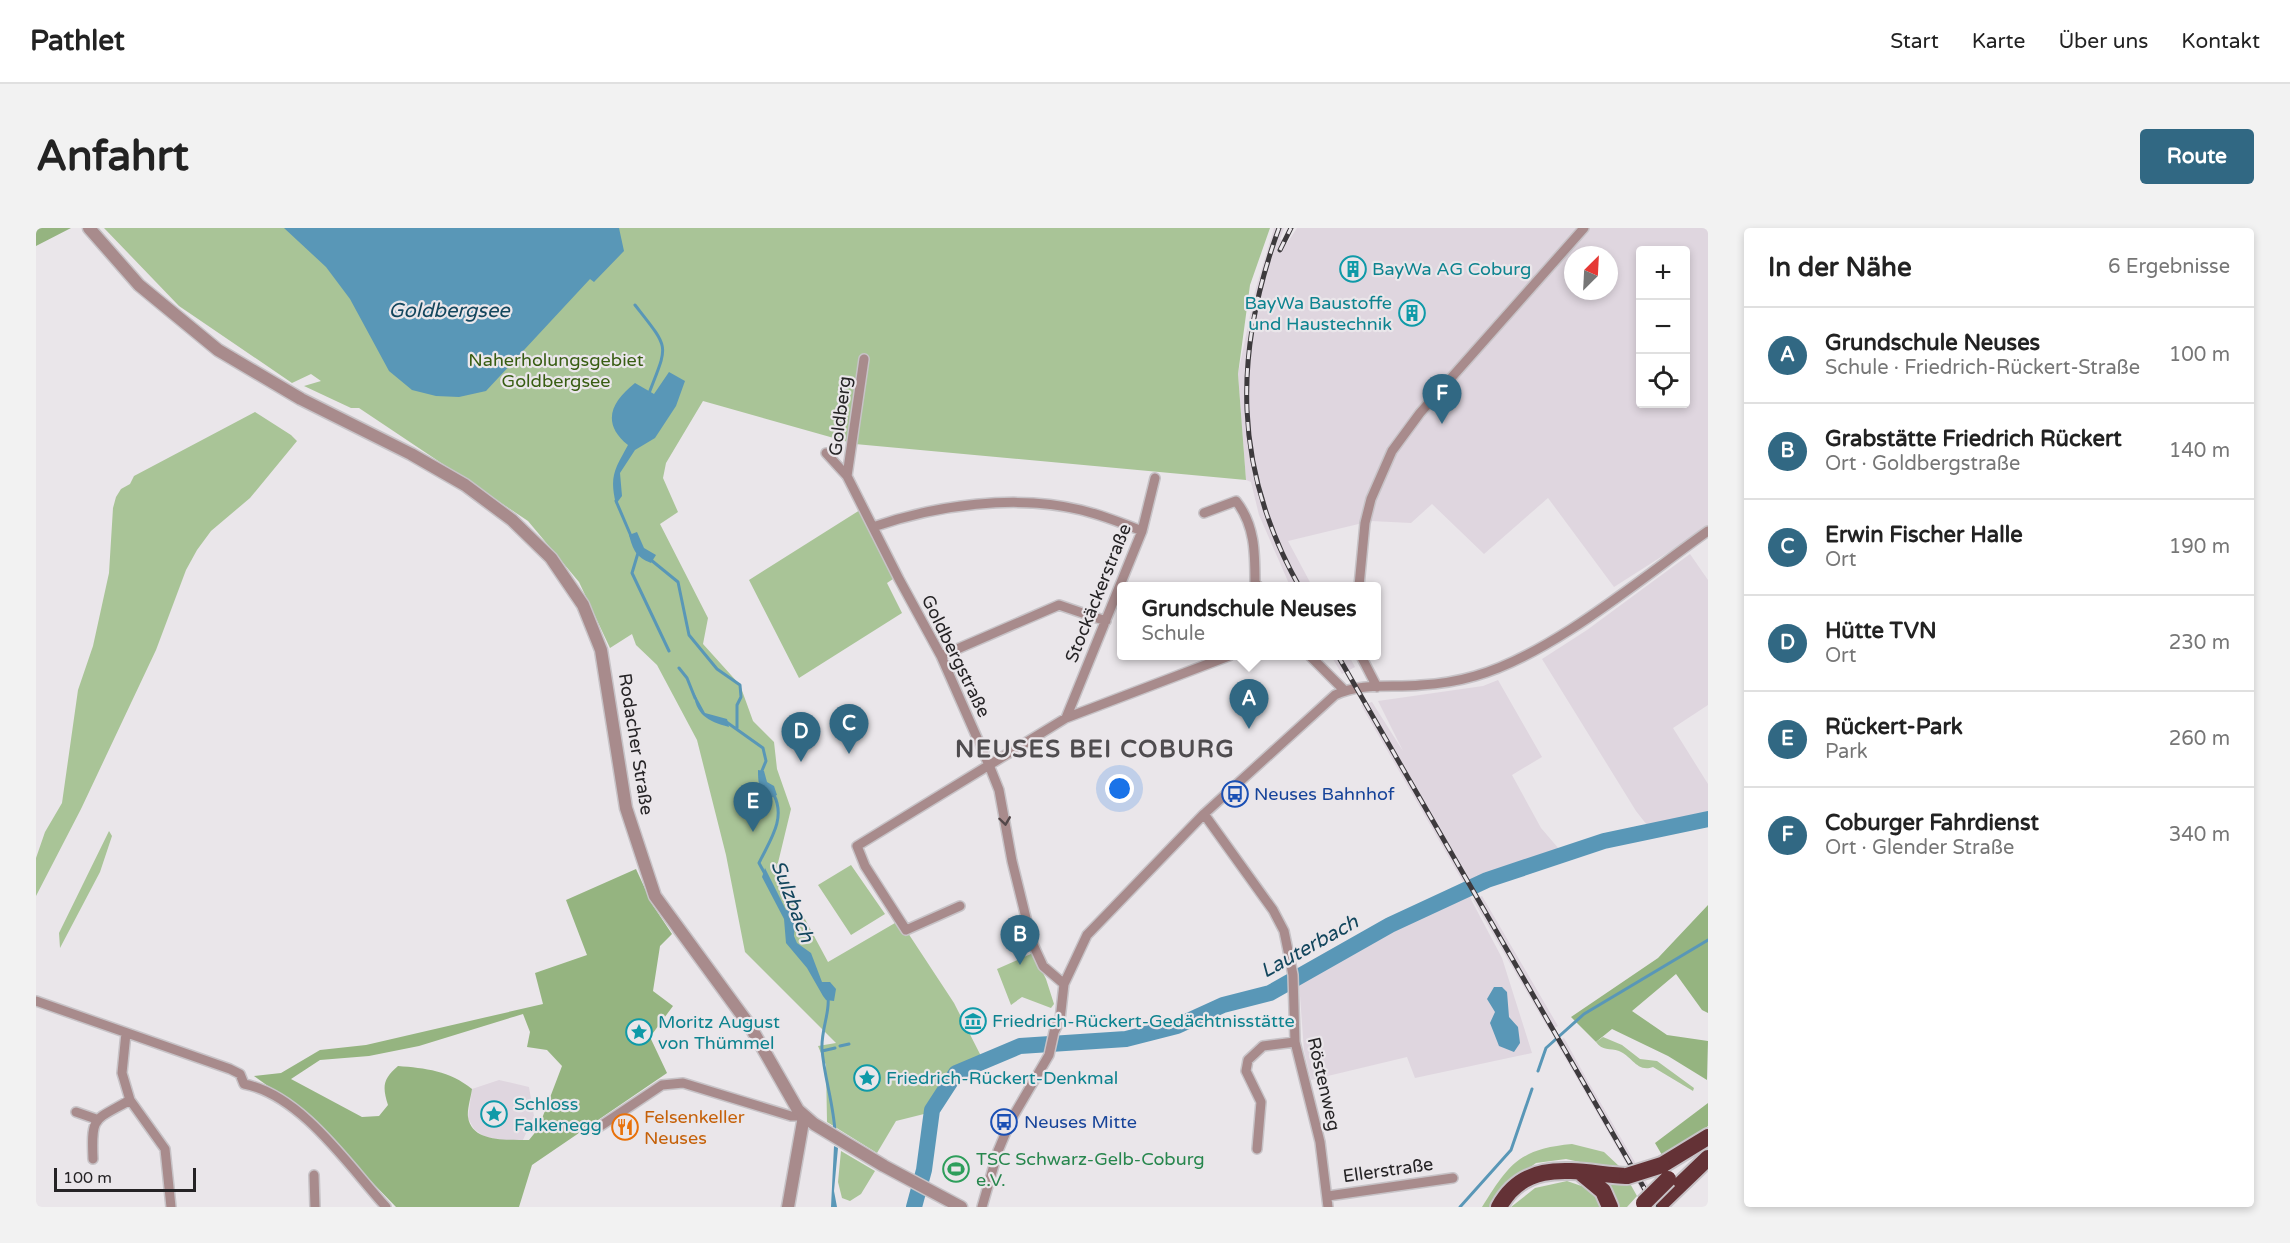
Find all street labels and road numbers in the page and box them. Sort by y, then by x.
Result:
street label: Goldberg [824,375,856,457]
street label: Stockäckerstraße [1060,520,1136,666]
street label: Goldbergstraße [917,591,995,721]
street label: Rodacher Straße [614,672,658,816]
street label: Röstenweg [1303,1035,1345,1133]
street label: Ellerstraße [1341,1153,1435,1187]

